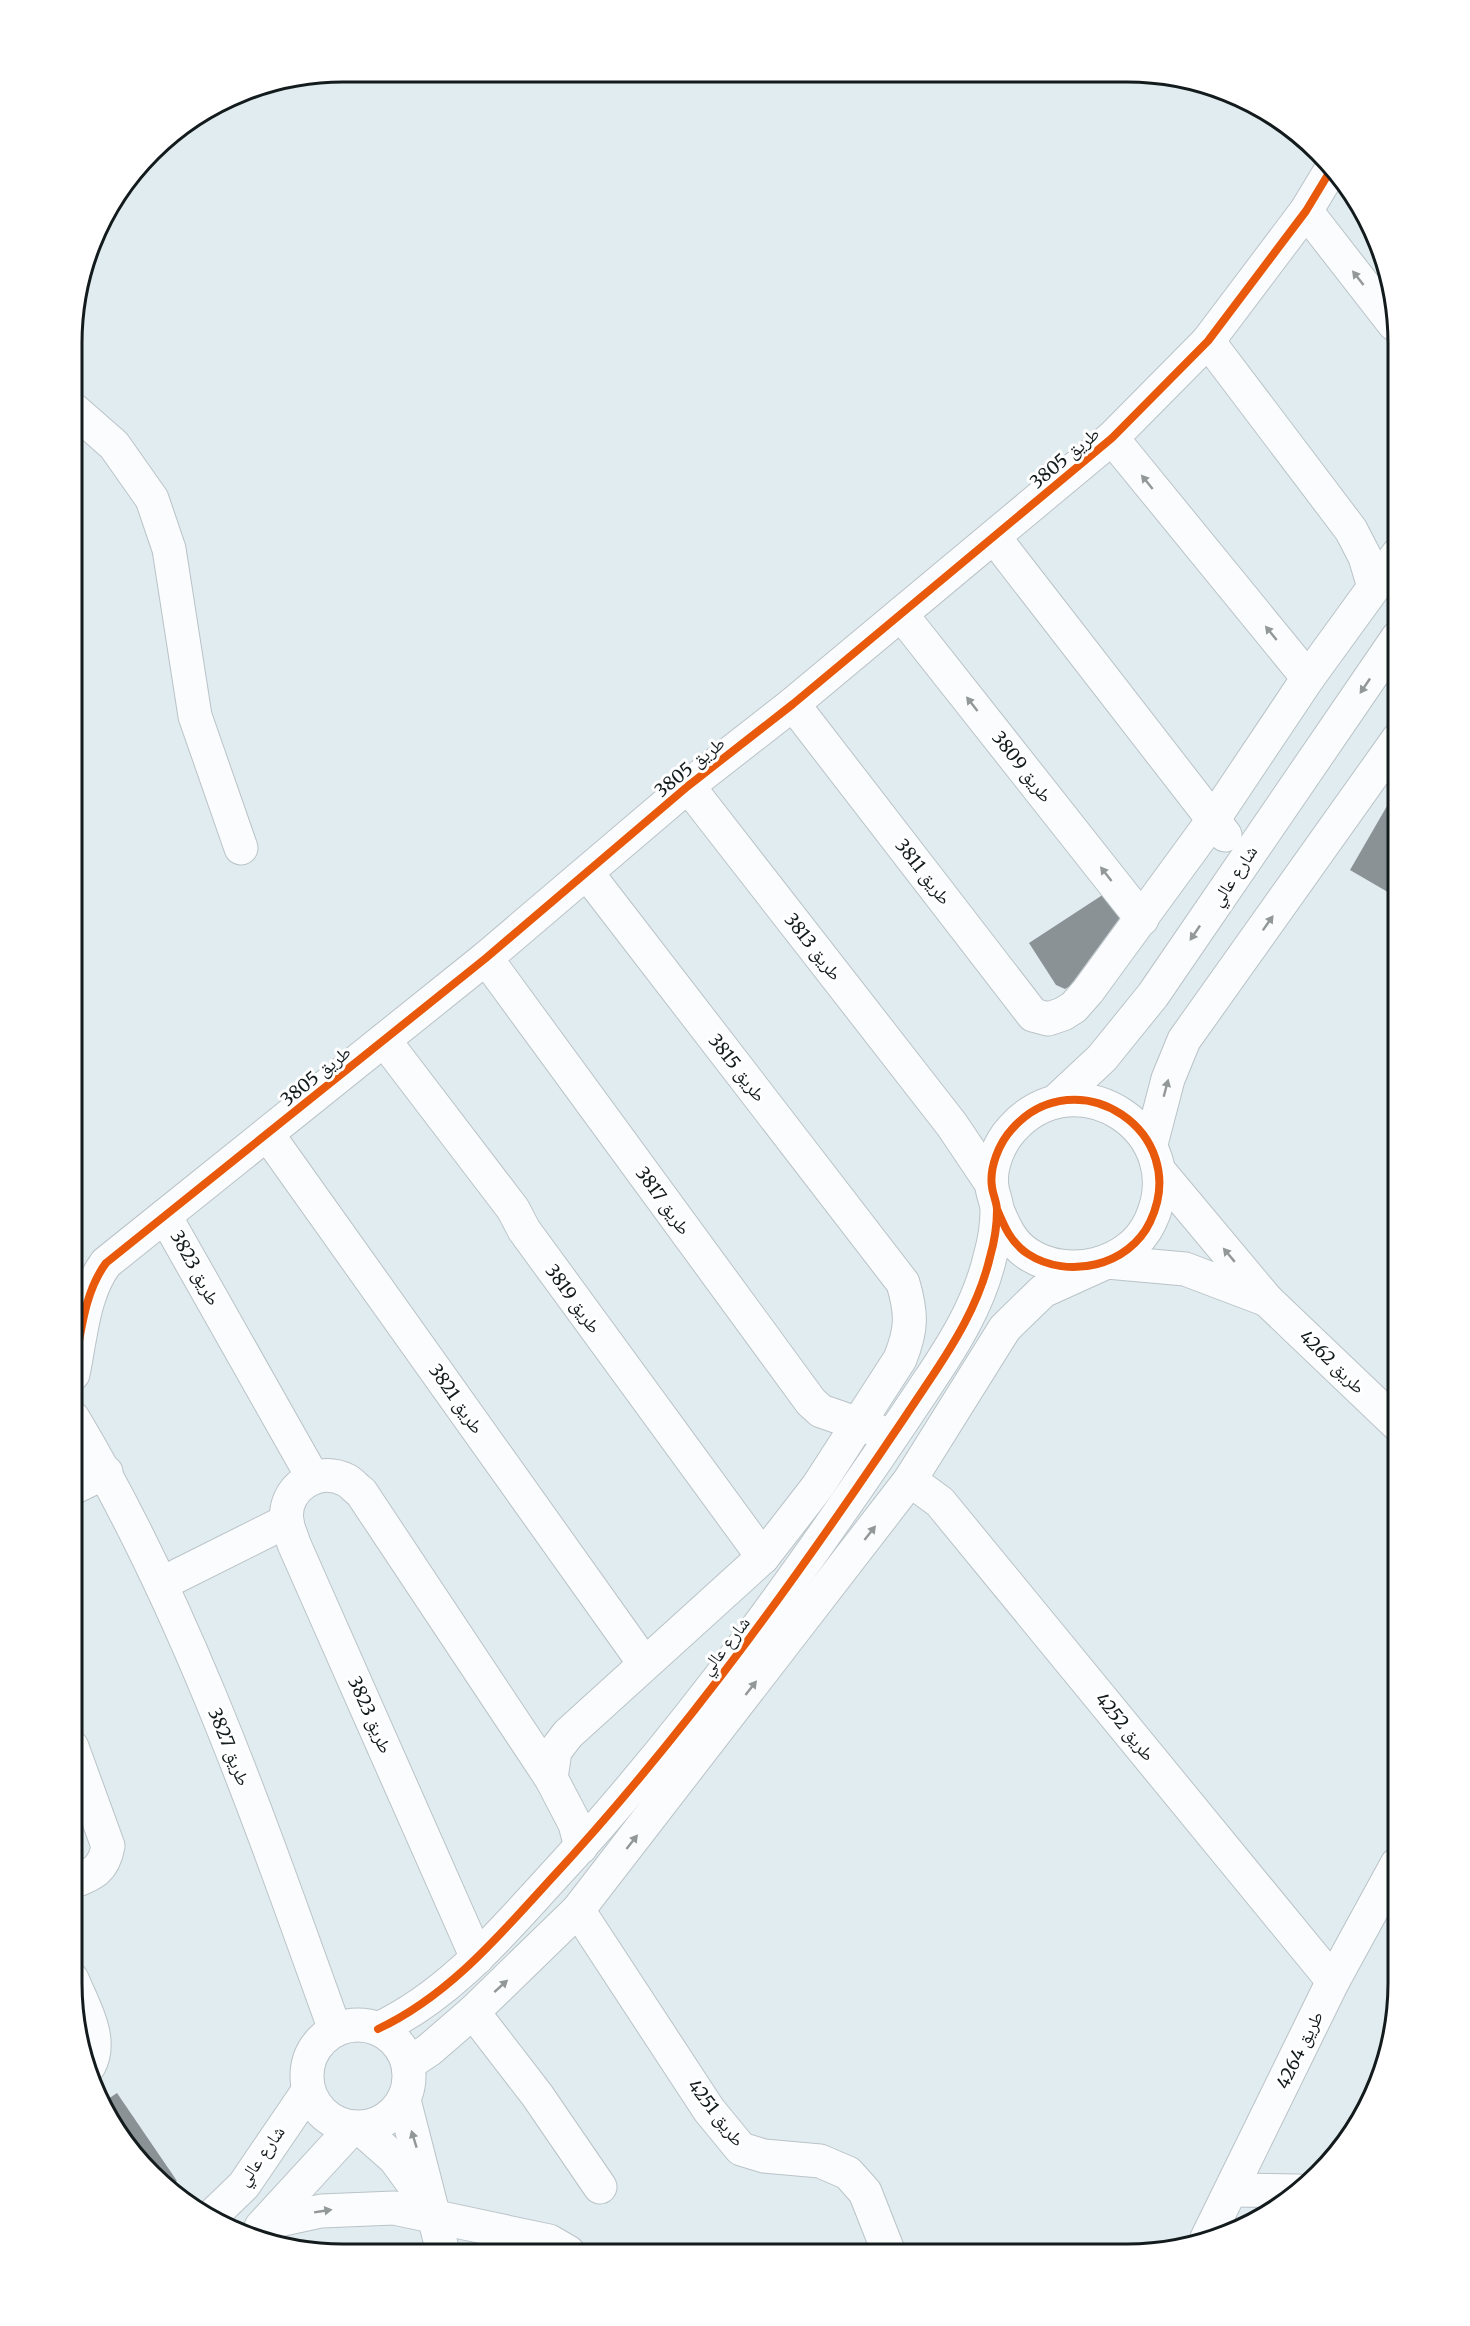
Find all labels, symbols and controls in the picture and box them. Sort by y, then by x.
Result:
one-way arrow [1353,271,1365,286]
street label: طريق 3805 [1025,422,1104,493]
one-way arrow [1141,474,1154,490]
one-way arrow [1265,626,1278,641]
one-way arrow [1359,677,1371,693]
one-way arrow [966,696,979,712]
street label: طريق 3809 [987,726,1057,807]
street label: طريق 3805 [650,731,729,802]
street label: طريق 3811 [891,834,956,909]
street label: شارع عالي [1205,841,1265,912]
one-way arrow [1101,866,1113,881]
street label: طريق 3813 [780,908,847,985]
one-way arrow [1262,916,1274,932]
one-way arrow [1189,924,1201,940]
street label: طريق 3815 [704,1029,771,1106]
street label: طريق 3805 [276,1040,355,1111]
one-way arrow [1162,1079,1171,1097]
street label: طريق 3817 [631,1162,696,1239]
street label: طريق 3823 [165,1226,225,1309]
one-way arrow [1223,1247,1236,1263]
street label: طريق 3819 [541,1260,606,1338]
street label: طريق 4262 [1295,1325,1370,1399]
street label: طريق 3821 [424,1359,489,1438]
one-way arrow [863,1525,876,1541]
street label: شارع عالي [695,1612,758,1682]
street label: طريق 3823 [343,1673,398,1757]
one-way arrow [744,1680,756,1695]
street label: طريق 4252 [1091,1688,1160,1766]
street label: طريق 3827 [203,1704,255,1789]
one-way arrow [625,1834,638,1850]
one-way arrow [493,1980,508,1993]
street label: طريق 4264 [1271,2007,1328,2092]
street label: طريق 4251 [683,2074,750,2151]
street label: شارع عالي [232,2121,293,2192]
one-way arrow [409,2130,418,2148]
one-way arrow [313,2206,332,2215]

